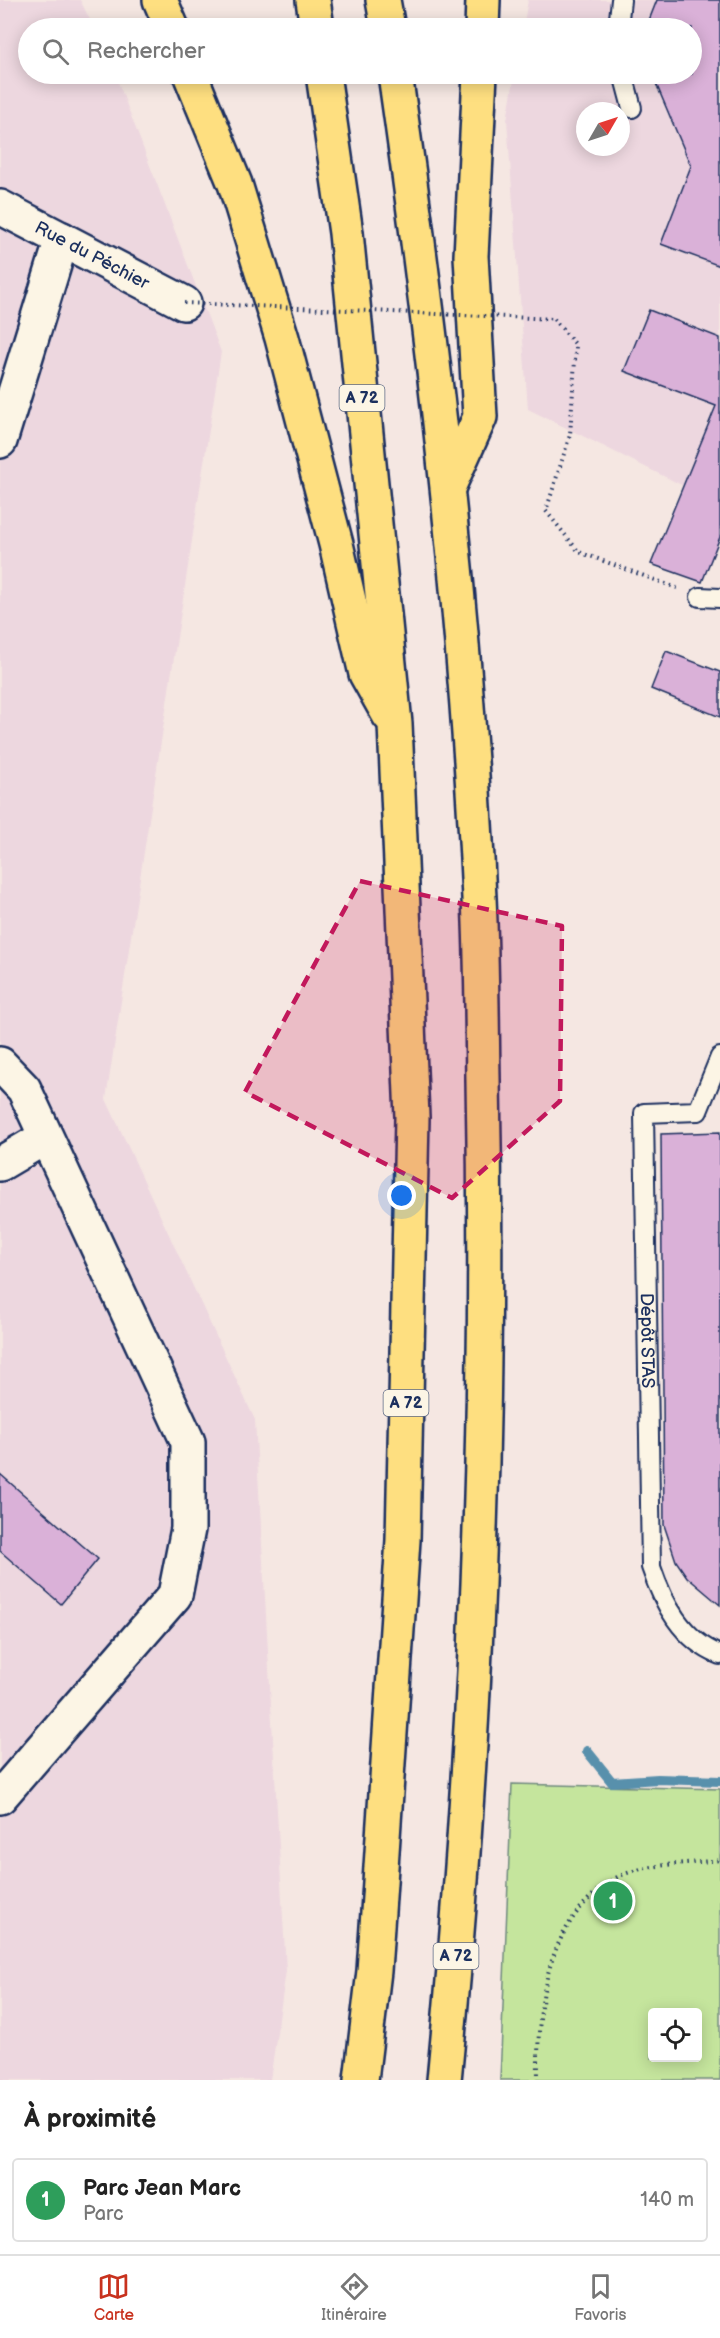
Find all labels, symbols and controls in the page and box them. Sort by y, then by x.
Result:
search box [18,18,702,84]
icon: search [39,35,72,68]
text: Rechercher [87,38,205,65]
north arrow [576,102,630,156]
street label: Rue du Péchier [31,217,153,294]
road number: A 72 [340,385,385,411]
your location [387,1181,416,1210]
street label: Dépôt STAS [636,1293,659,1389]
road number: A 72 [384,1390,428,1416]
pin: 1 [594,1878,632,1924]
road number: A 72 [434,1943,478,1969]
map controls [648,2008,702,2062]
button: locate [648,2008,702,2062]
text: À proximité [24,2104,156,2135]
text: Parc Jean Marc [83,2175,241,2202]
text: 1 [41,2188,50,2212]
text: 140 m [640,2188,694,2212]
text: Parc [83,2202,124,2226]
tab: Carte [94,2270,134,2325]
tab: Itinéraire [321,2270,387,2325]
tab: Favoris [574,2270,626,2325]

